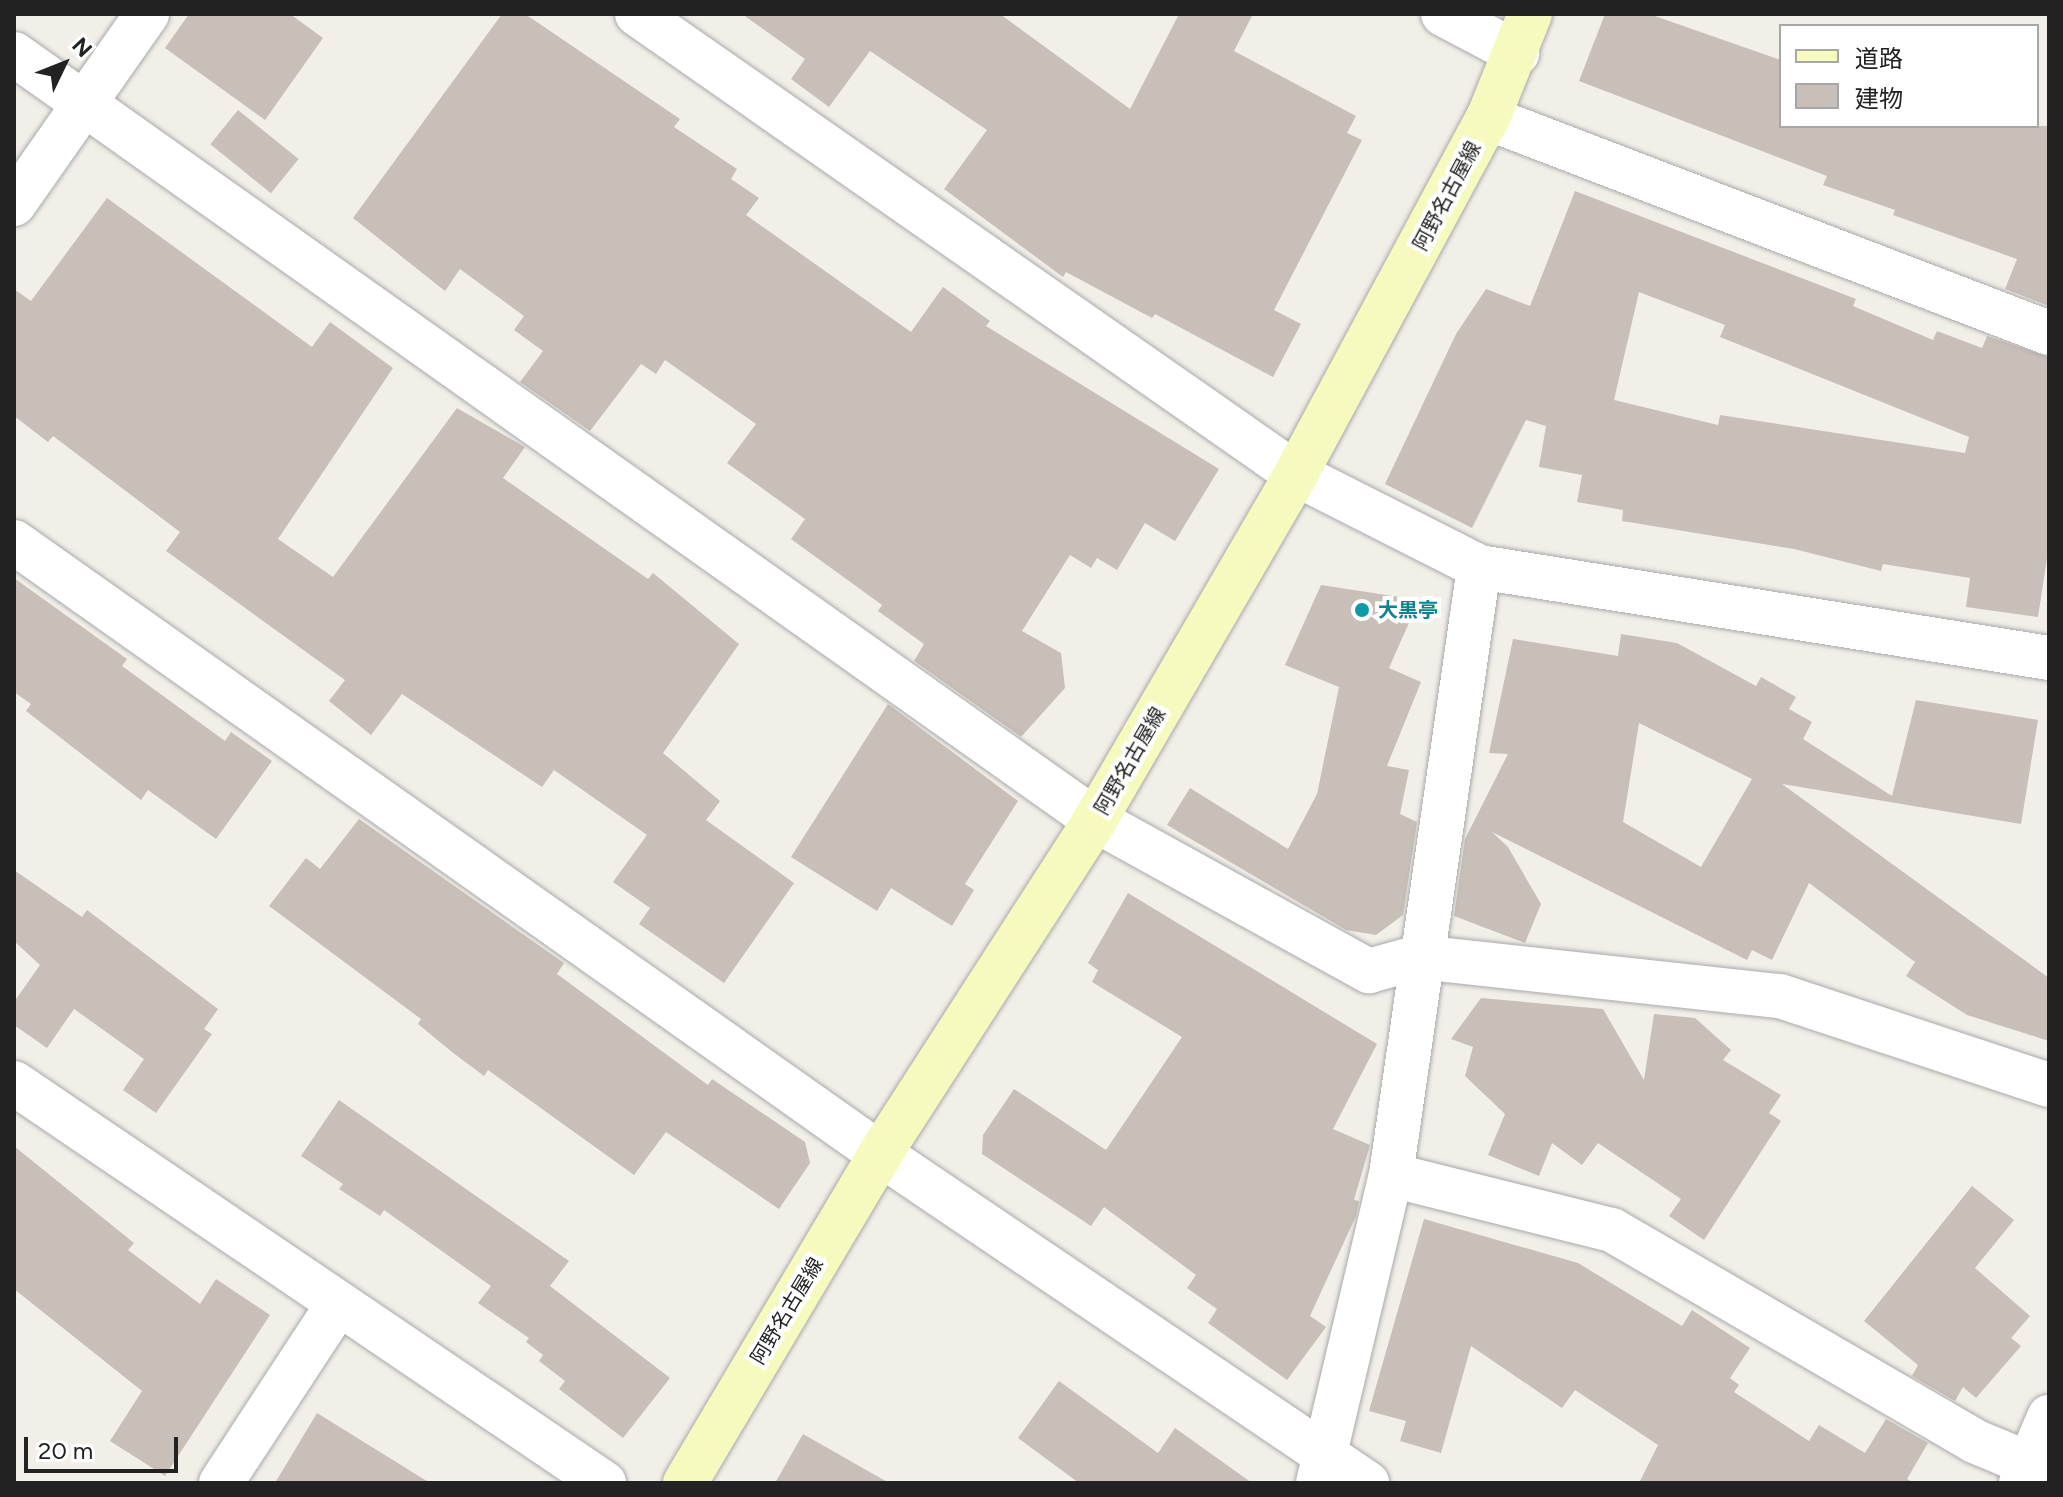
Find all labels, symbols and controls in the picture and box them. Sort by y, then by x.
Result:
north arrow [24,24,104,104]
legend [1779,24,2039,128]
text: N [66,32,98,63]
text: 道路 [1855,44,1903,73]
text: 建物 [1855,84,1903,113]
street label: 阿野名古屋線 [1408,137,1486,255]
place label: 大黒亭 [1378,598,1438,622]
marker: 大黒亭 [1353,601,1371,619]
street label: 阿野名古屋線 [1090,703,1170,819]
street label: 阿野名古屋線 [746,1253,828,1369]
scale bar [28,1421,182,1471]
text: 20 m [38,1436,93,1465]

